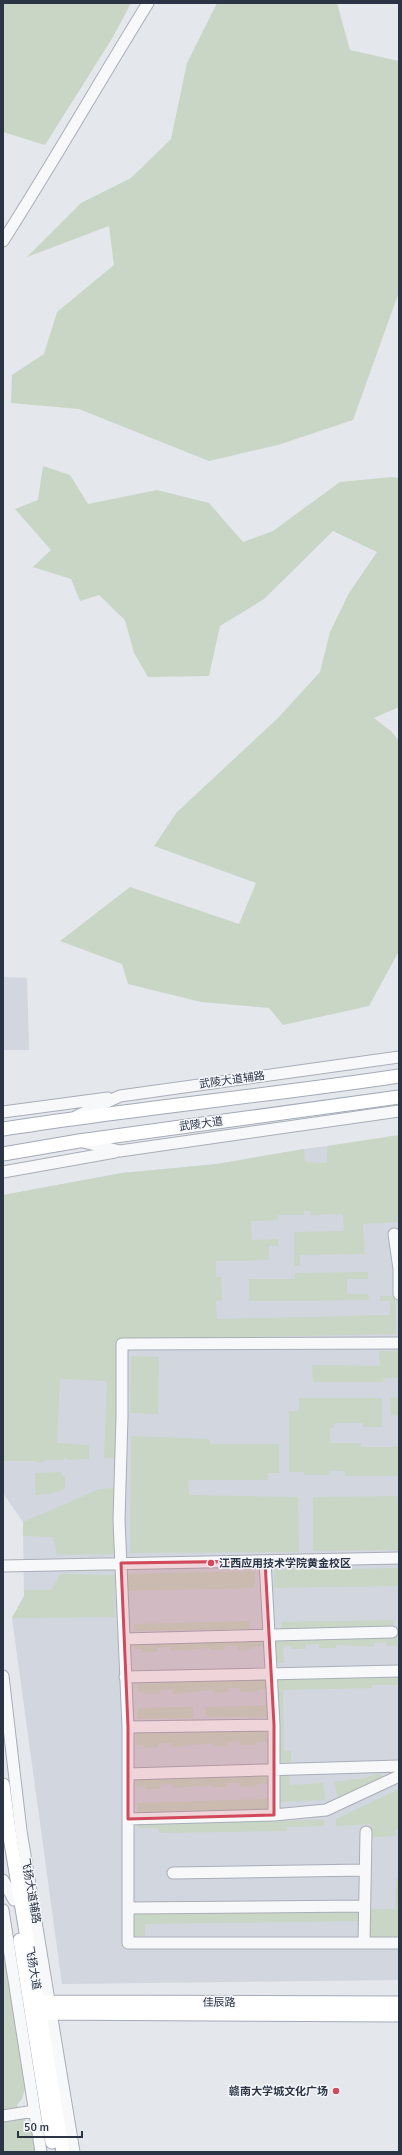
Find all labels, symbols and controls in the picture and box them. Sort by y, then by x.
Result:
street label: 武陵大道辅路 [198,1069,266,1091]
street label: 武陵大道 [178,1115,224,1133]
place label: 江西应用技术学院黄金校区 [219,1557,351,1570]
marker: 江西应用技术学院黄金校区 [206,1558,216,1568]
street label: 飞扬大道辅路 [19,1857,43,1925]
street label: 飞扬大道 [23,1945,43,1991]
street label: 佳辰路 [203,1996,236,2009]
place label: 赣南大学城文化广场 [229,2085,328,2098]
marker: 赣南大学城文化广场 [331,2086,341,2096]
scale bar [18,2113,82,2139]
text: 50 m [24,2120,49,2135]

